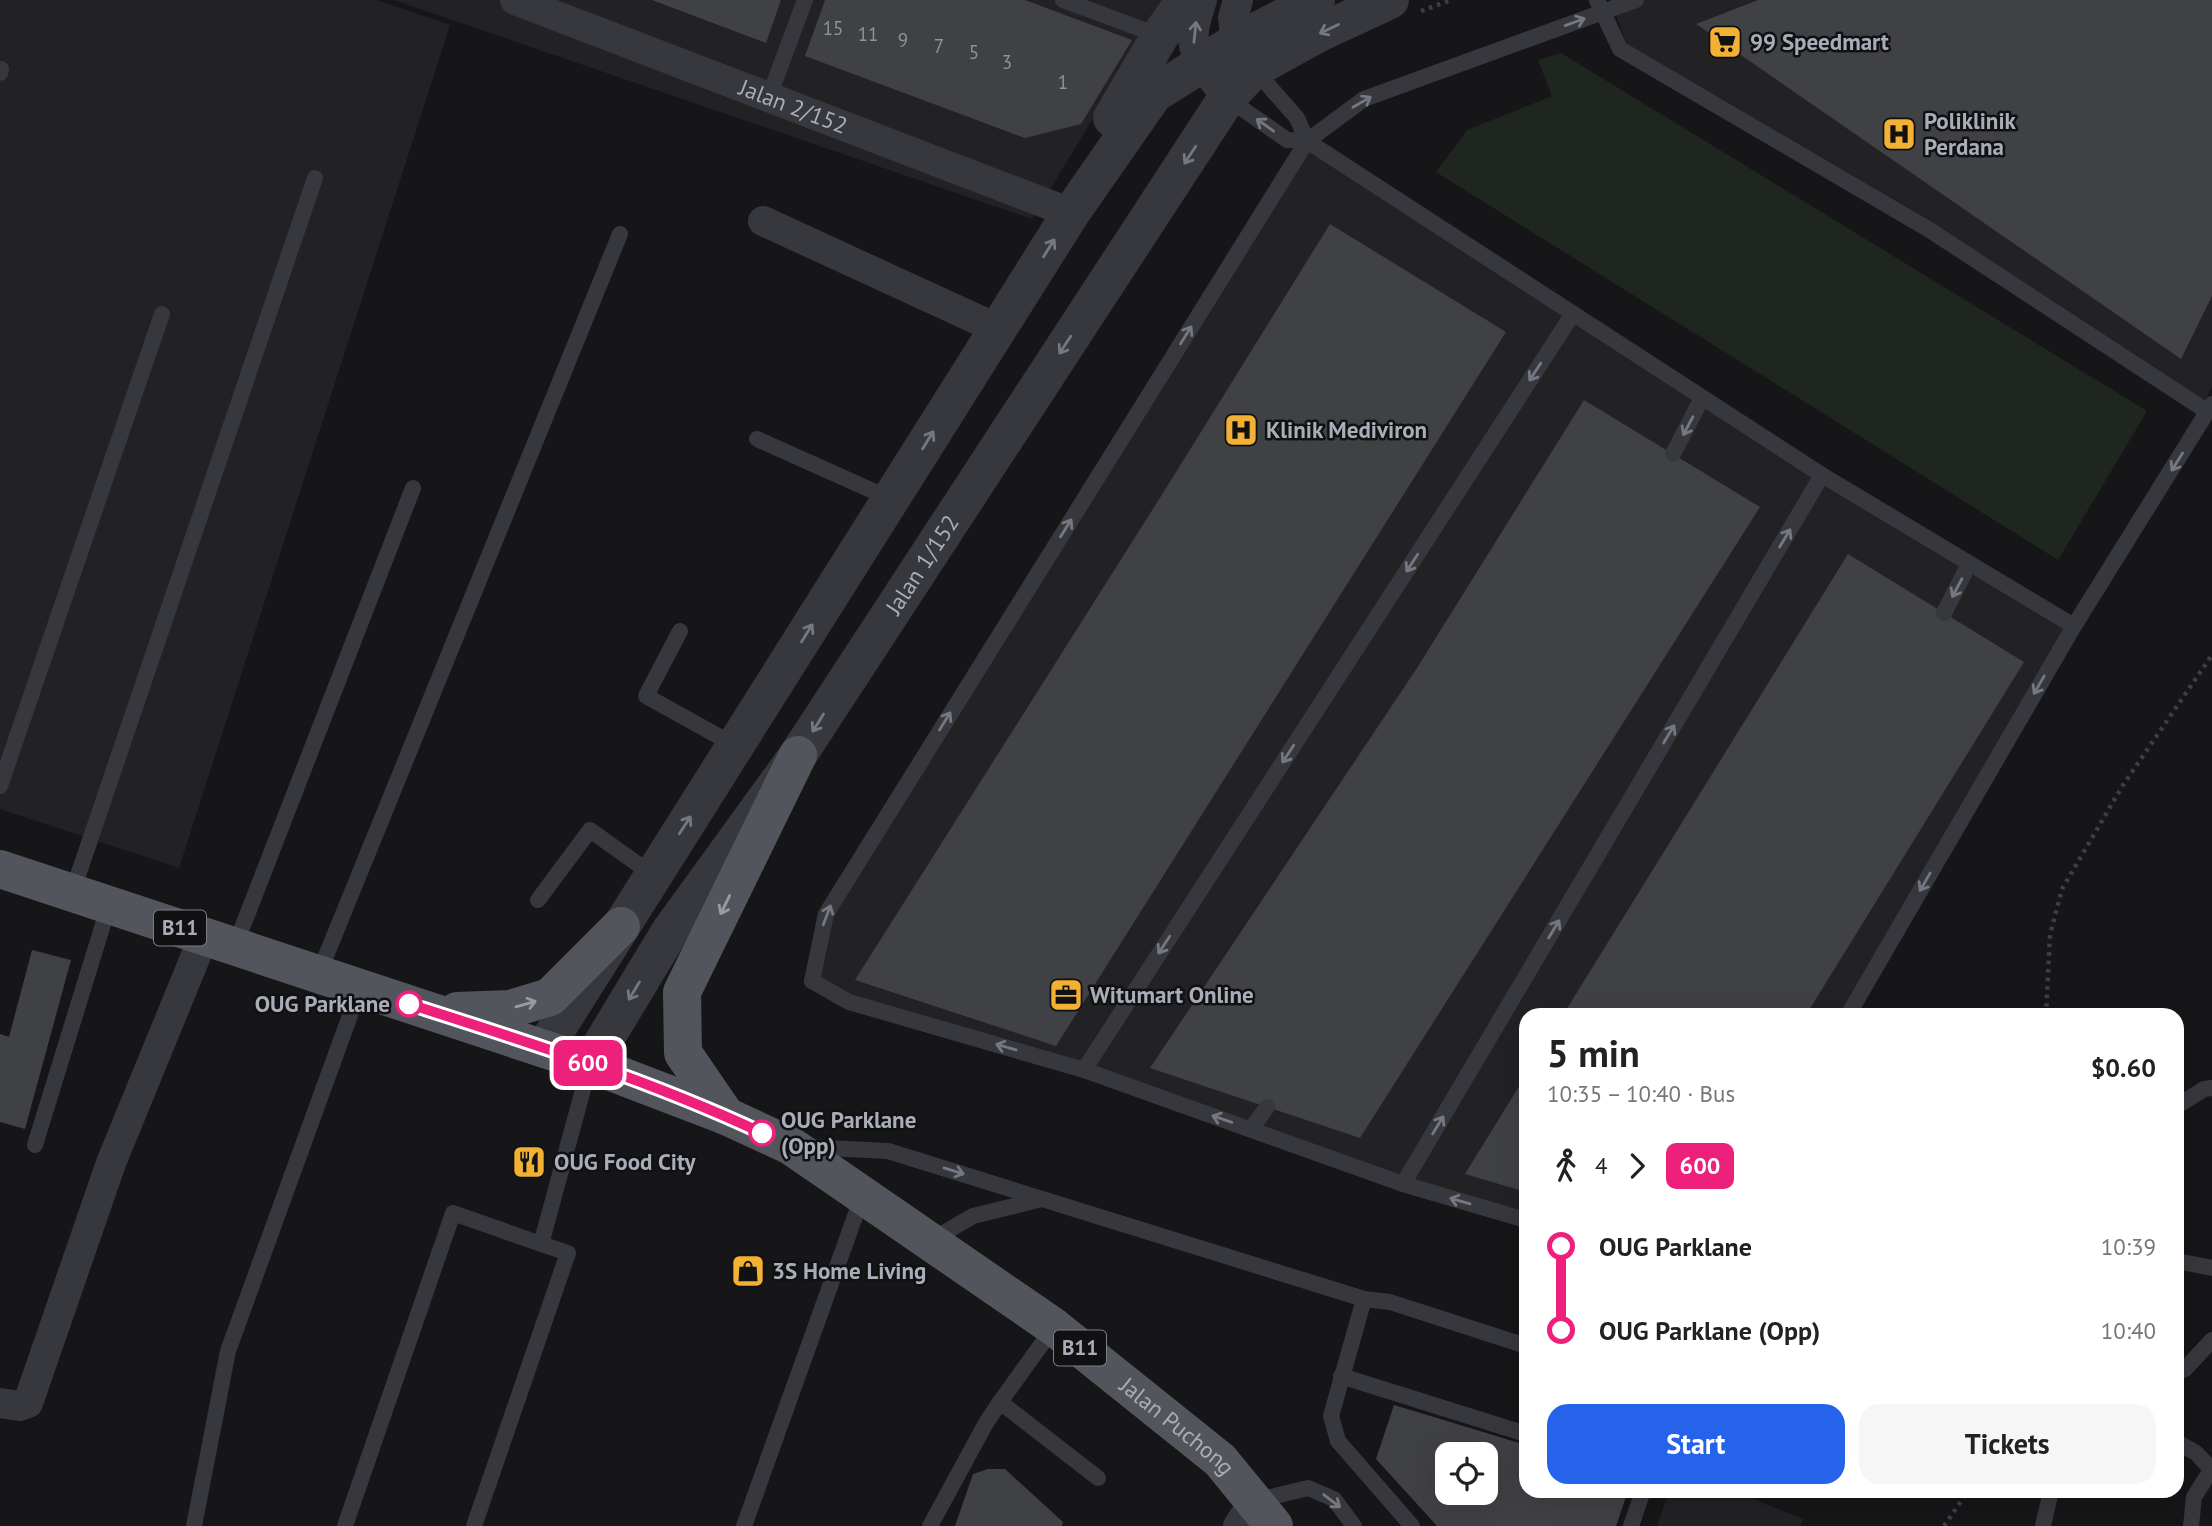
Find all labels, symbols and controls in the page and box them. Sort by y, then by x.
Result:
one-way arrow [1564,15,1586,27]
house number: 15 [823,16,843,40]
one-way arrow [1189,21,1202,44]
house number: 11 [858,22,878,46]
one-way arrow [1319,23,1340,36]
supermarket icon: 99 Speedmart [1706,23,1744,61]
place label: 99 Speedmart [1750,27,1889,56]
house number: 9 [898,28,908,52]
house number: 7 [934,34,944,58]
house number: 5 [969,40,979,64]
house number: 3 [1002,50,1012,74]
house number: 1 [1058,70,1068,94]
street label: Jalan 2/152 [734,72,852,140]
one-way arrow [1352,94,1372,108]
place label: Poliklinik Perdana [1924,106,2017,161]
hospital icon: Poliklinik Perdana [1880,115,1918,153]
one-way arrow [1256,118,1275,132]
one-way arrow [1183,145,1197,165]
one-way arrow [1043,238,1057,258]
one-way arrow [1180,325,1194,345]
one-way arrow [1058,335,1072,355]
one-way arrow [1528,362,1542,382]
hospital icon: Klinik Mediviron [1222,411,1260,449]
place label: Klinik Mediviron [1266,415,1427,444]
one-way arrow [1680,416,1694,436]
one-way arrow [921,431,935,450]
one-way arrow [2169,451,2183,471]
street label: Jalan 1/152 [878,509,965,621]
one-way arrow [1058,519,1073,538]
one-way arrow [1779,528,1793,548]
one-way arrow [1404,553,1418,573]
one-way arrow [1949,577,1963,598]
one-way arrow [800,623,814,643]
one-way arrow [2032,674,2046,694]
one-way arrow [938,712,953,731]
one-way arrow [811,713,826,732]
one-way arrow [1663,724,1677,744]
one-way arrow [1281,744,1295,764]
one-way arrow [678,816,693,835]
one-way arrow [1918,871,1932,891]
one-way arrow [718,894,731,915]
one-way arrow [822,905,835,926]
road number: B11 [154,911,206,946]
one-way arrow [1547,920,1561,940]
one-way arrow [1157,935,1171,955]
office icon: Witumart Online [1047,976,1085,1014]
place label: Witumart Online [1090,980,1254,1009]
one-way arrow [627,981,641,1001]
place label: OUG Parklane [255,989,390,1018]
marker: OUG Parklane [396,991,422,1017]
one-way arrow [514,997,537,1010]
text: 5 min [1547,1028,1640,1077]
line badge: 600 [548,1040,628,1086]
one-way arrow [996,1040,1018,1053]
text: 600 [568,1047,608,1078]
text: $0.60 [2091,1051,2156,1084]
text: 10:35 – 10:40 · Bus [1547,1079,1735,1108]
place label: OUG Parklane (Opp) [781,1105,916,1160]
one-way arrow [1212,1112,1234,1124]
one-way arrow [1431,1116,1445,1136]
marker: OUG Parklane (Opp) [749,1120,775,1146]
restaurant icon: OUG Food City [510,1143,548,1181]
place label: OUG Food City [554,1147,697,1176]
icon: walk [1547,1147,1585,1185]
icon: forward [1618,1147,1656,1185]
text: 600 [1680,1150,1720,1181]
text: 4 [1595,1151,1608,1180]
one-way arrow [943,1165,965,1178]
one-way arrow [1450,1193,1472,1206]
text: OUG Parklane [1599,1230,1752,1263]
text: 10:39 [2101,1232,2156,1261]
shop icon: 3S Home Living [729,1252,767,1290]
place label: 3S Home Living [772,1256,926,1285]
text: OUG Parklane (Opp) [1599,1314,1820,1347]
text: 10:40 [2101,1316,2156,1345]
road number: B11 [1054,1330,1106,1366]
street label: Jalan Puchong [1113,1370,1241,1481]
button: Start [1547,1404,1845,1484]
button: Tickets [1859,1404,2156,1484]
map controls [1435,1442,1498,1505]
button: locate [1435,1442,1498,1505]
one-way arrow [1322,1493,1341,1508]

